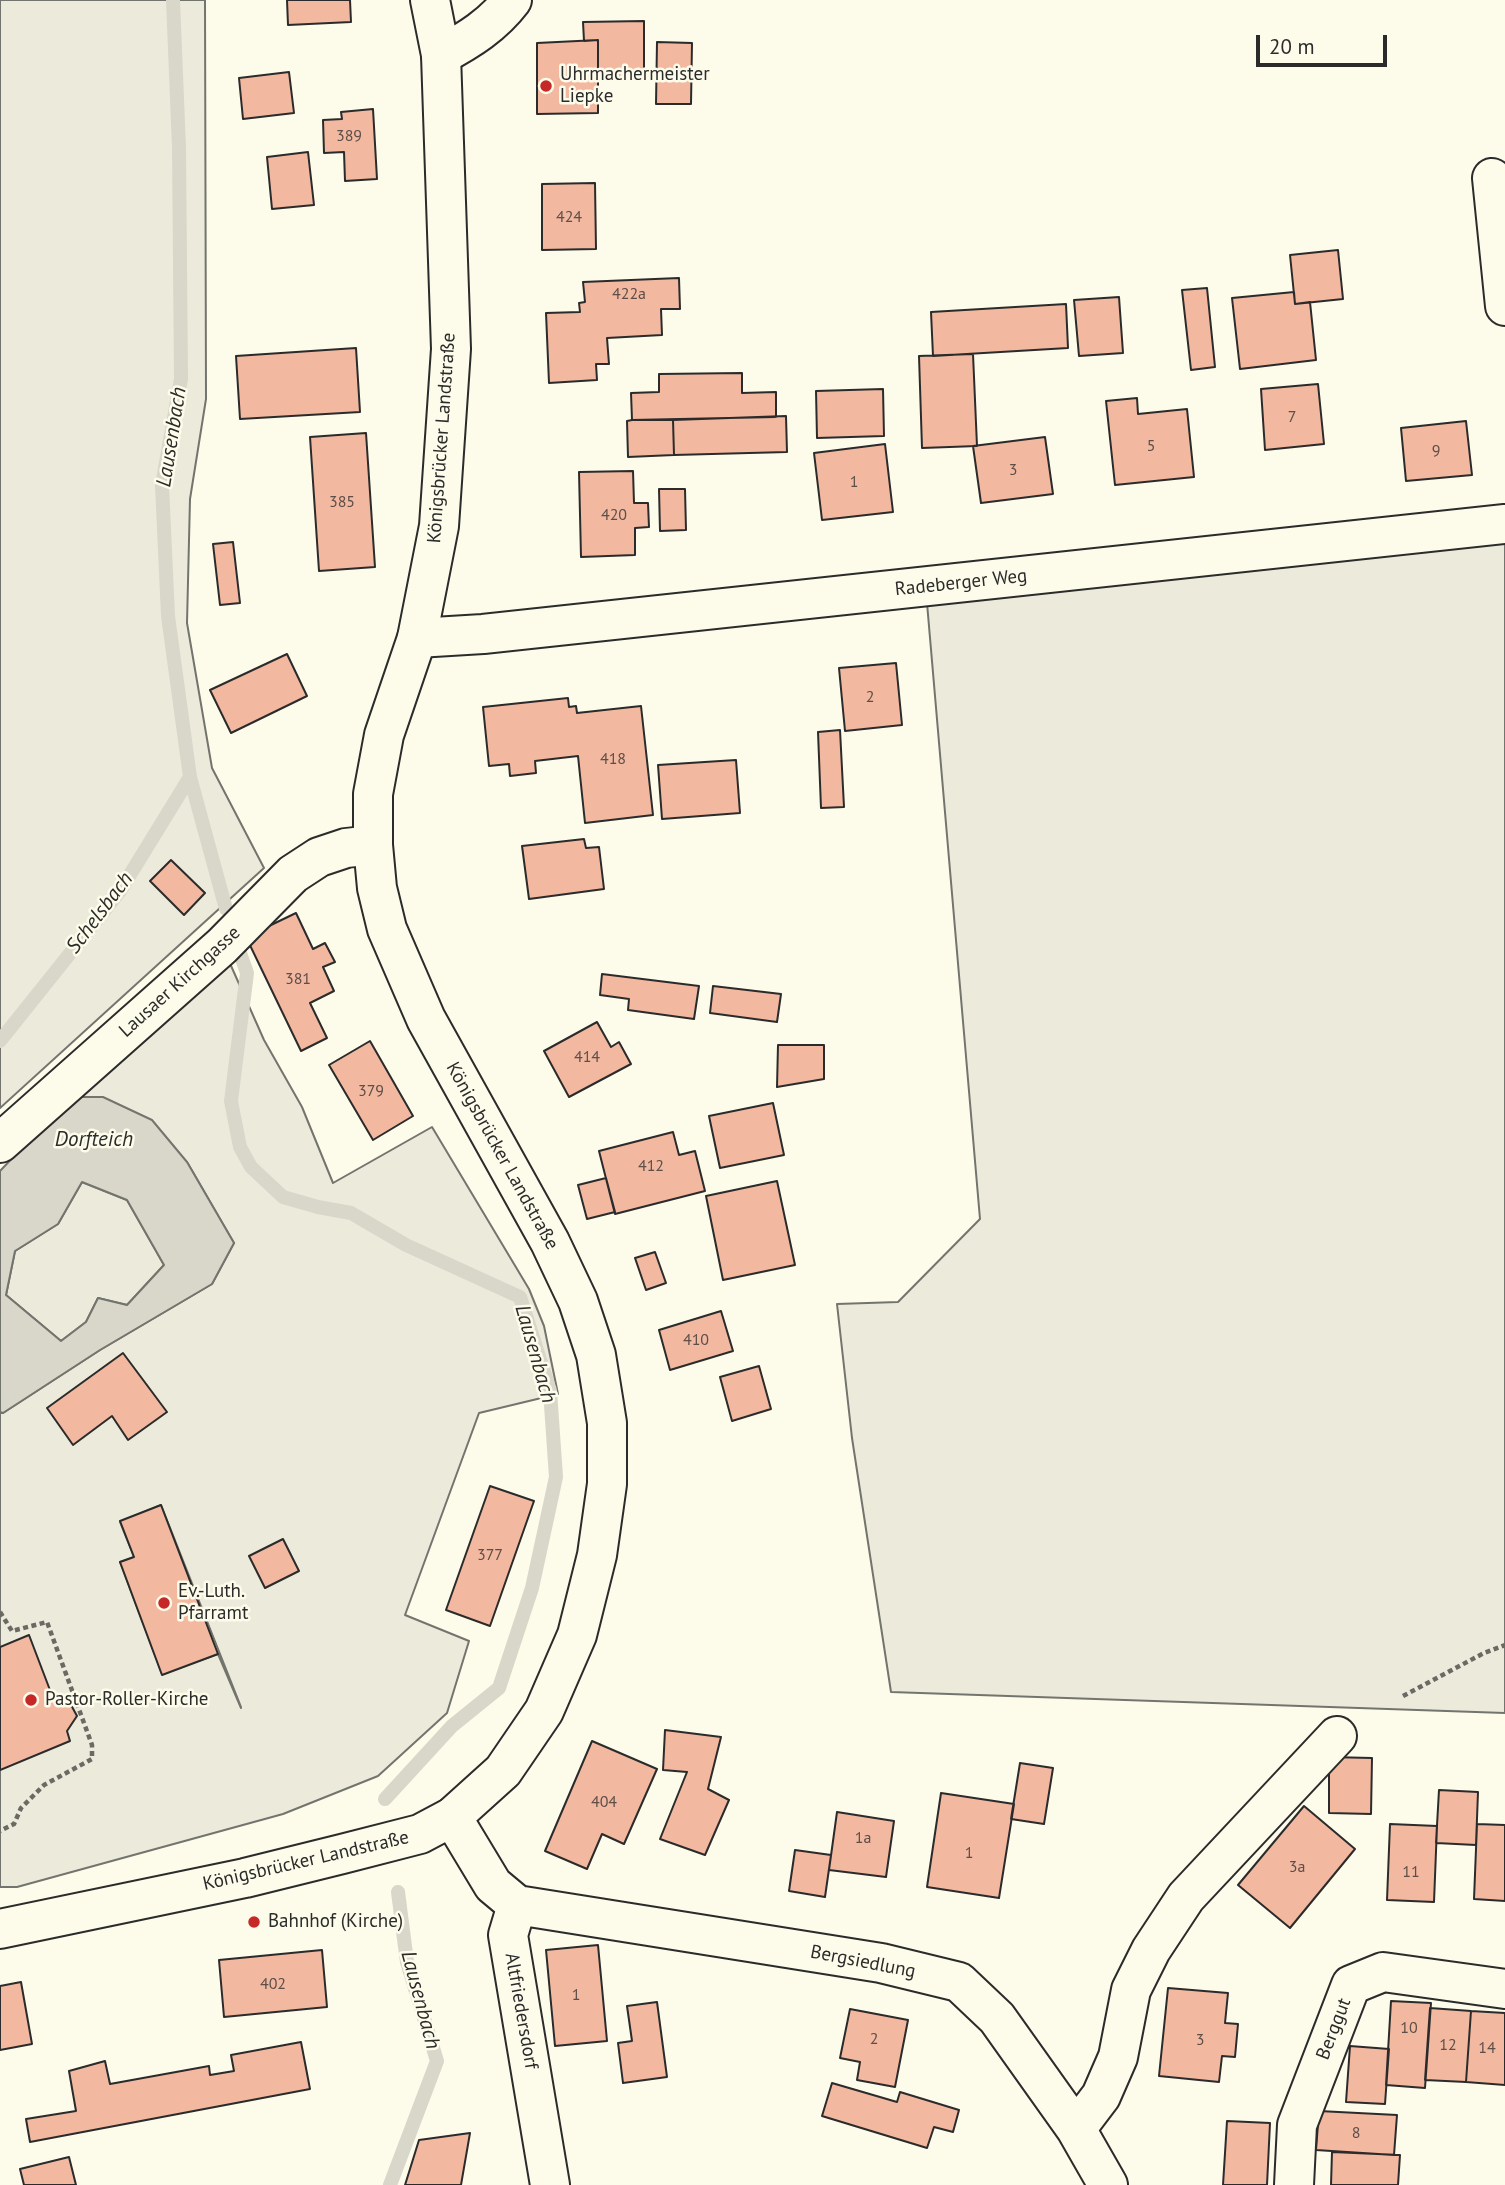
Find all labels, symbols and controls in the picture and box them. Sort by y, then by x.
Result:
scale bar [1260,21,1391,65]
text: 20 m [1269,33,1315,60]
place label: Uhrmachermeister Liepke [560,64,710,108]
marker: Uhrmachermeister Liepke [538,78,554,94]
house number: 389 [336,126,362,146]
house number: 424 [556,207,582,227]
house number: 422a [612,284,646,304]
street label: Königsbrücker Landstraße [423,332,461,544]
water label: Lausenbach [152,385,192,489]
house number: 7 [1288,407,1296,427]
house number: 5 [1147,436,1155,456]
house number: 9 [1432,441,1440,461]
house number: 3 [1009,460,1017,480]
house number: 1 [850,472,858,492]
house number: 385 [329,492,355,512]
house number: 420 [601,505,627,525]
street label: Radeberger Weg [894,565,1028,601]
house number: 2 [866,687,874,707]
house number: 418 [600,749,626,769]
water label: Schelsbach [61,867,139,959]
street label: Lausaer Kirchgasse [115,922,245,1042]
house number: 381 [285,969,311,989]
house number: 414 [574,1047,600,1067]
street label: Königsbrücker Landstraße [441,1058,563,1254]
house number: 379 [358,1081,384,1101]
water label: Dorfteich [55,1127,133,1153]
house number: 412 [638,1156,664,1176]
water label: Lausenbach [509,1302,561,1406]
house number: 410 [683,1330,709,1350]
house number: 377 [477,1545,503,1565]
place label: Ev.-Luth. Pfarramt [178,1581,248,1625]
marker: Ev.-Luth. Pfarramt [156,1595,172,1611]
place label: Pastor-Roller-Kirche [45,1689,208,1711]
marker: Pastor-Roller-Kirche [23,1692,39,1708]
house number: 404 [591,1792,617,1812]
street label: Königsbrücker Landstraße [201,1826,411,1896]
house number: 1a [855,1828,871,1848]
house number: 1 [965,1843,973,1863]
house number: 3a [1289,1857,1305,1877]
house number: 11 [1402,1862,1420,1882]
place label: Bahnhof (Kirche) [268,1911,403,1933]
marker: Bahnhof (Kirche) [246,1914,262,1930]
street label: Bergsiedlung [808,1941,918,1983]
water label: Lausenbach [395,1948,445,2052]
street label: Altfriedersdorf [500,1951,542,2071]
house number: 402 [260,1974,286,1994]
house number: 1 [572,1985,580,2005]
street label: Berggut [1312,1995,1356,2063]
house number: 10 [1400,2018,1418,2038]
house number: 2 [870,2029,878,2049]
house number: 3 [1196,2030,1204,2050]
house number: 12 [1439,2035,1457,2055]
house number: 14 [1478,2038,1496,2058]
house number: 8 [1352,2123,1360,2143]

